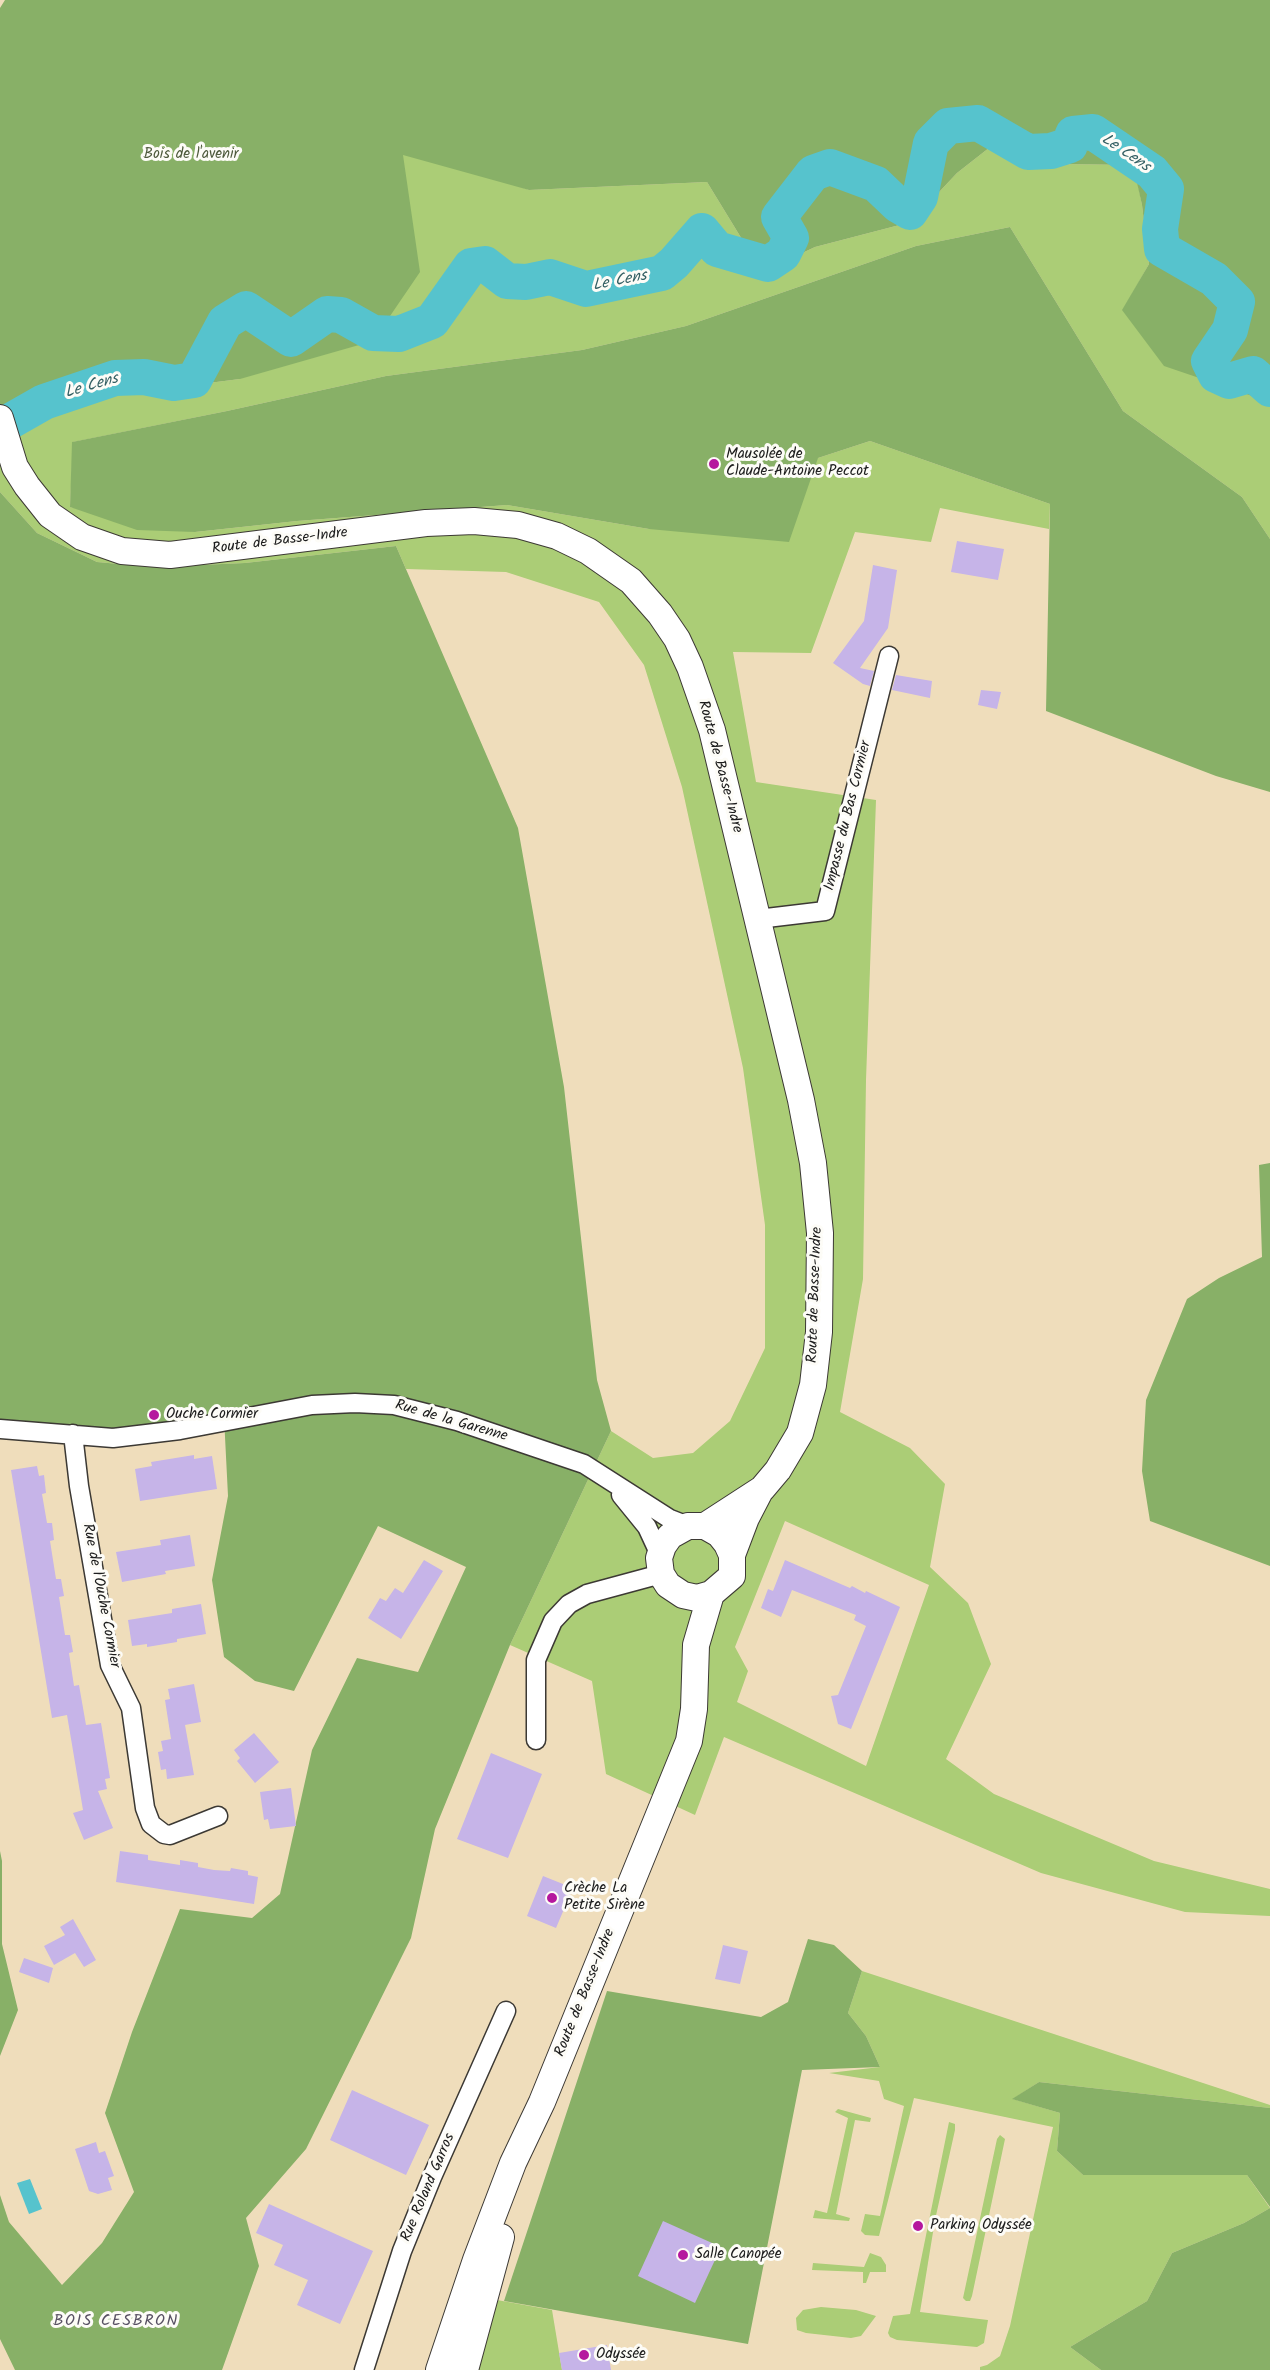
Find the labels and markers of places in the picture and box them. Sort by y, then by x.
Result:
place label: Mausolée de Claude-Antoine Peccot [726,446,869,481]
marker: Mausolée de Claude-Antoine Peccot [707,457,721,471]
place label: Ouche Cormier [166,1406,258,1424]
marker: Ouche Cormier [147,1408,161,1422]
place label: Crèche La Petite Sirène [564,1880,645,1915]
marker: Crèche La Petite Sirène [545,1891,559,1905]
place label: Parking Odyssée [930,2217,1032,2235]
marker: Parking Odyssée [911,2219,925,2233]
place label: Salle Canopée [695,2246,781,2264]
marker: Salle Canopée [676,2248,690,2262]
place label: Odyssée [596,2346,646,2364]
marker: Odyssée [577,2348,591,2362]

